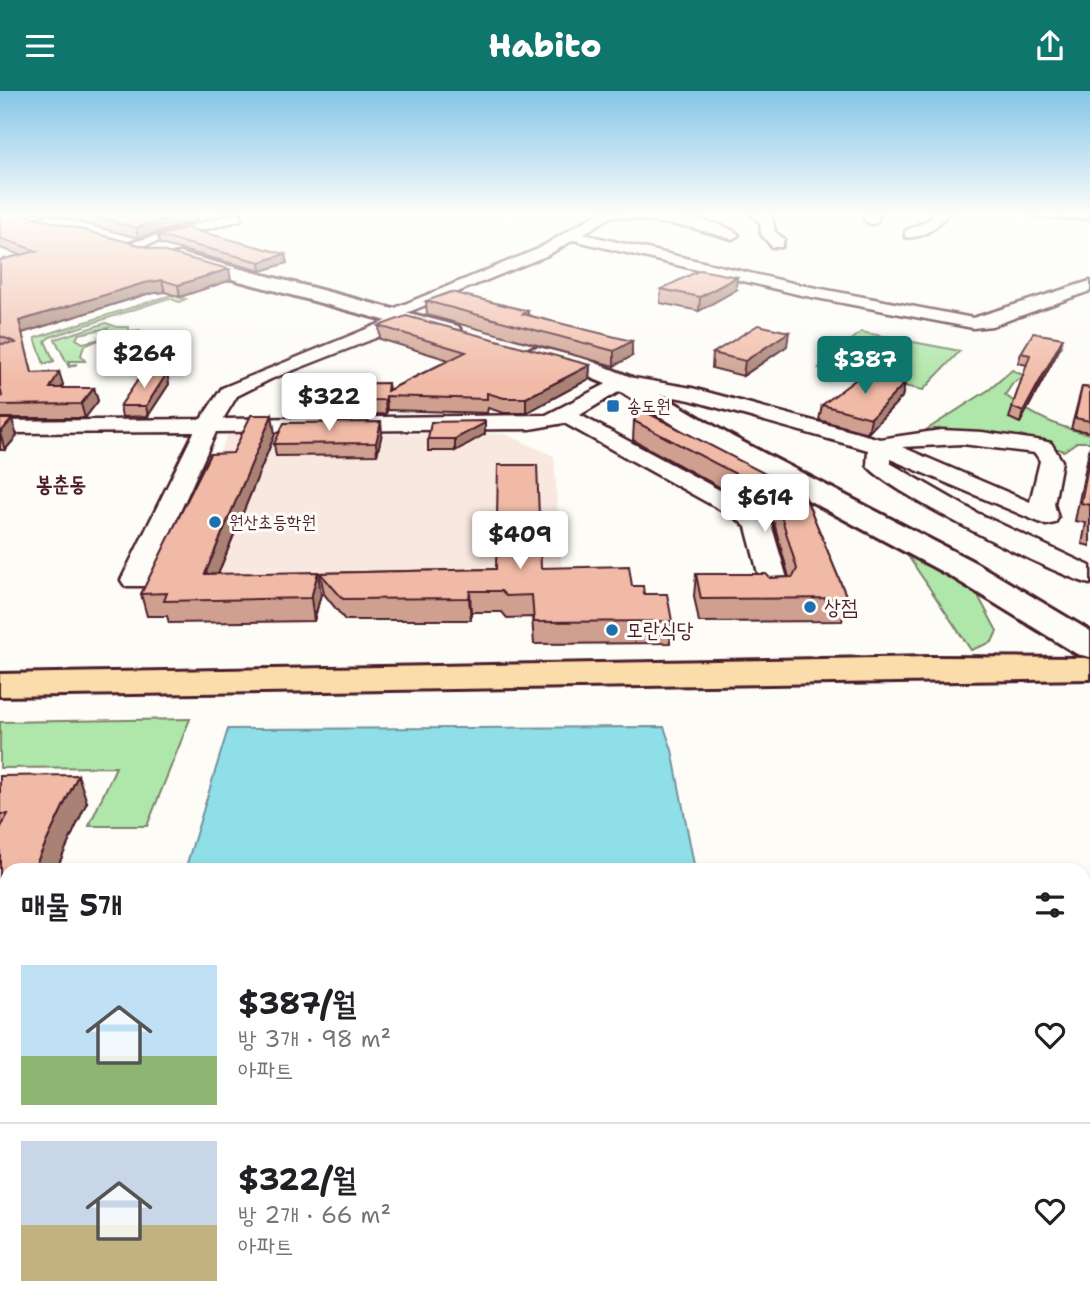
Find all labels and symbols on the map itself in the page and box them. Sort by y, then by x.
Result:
pin: $264 [103,331,185,390]
pin: $387 [824,337,906,396]
pin: $322 [288,373,370,433]
place label: 송도원 [627,394,670,418]
marker: 송도원 [605,398,621,414]
district label: 봉춘동 [36,470,86,498]
pin: $614 [724,475,806,534]
place label: 원산초등학원 [229,510,316,534]
pin: $409 [479,511,561,571]
marker: 원산초등학원 [207,514,223,530]
place label: 상점 [824,593,858,621]
marker: 상점 [802,599,818,615]
place label: 모란식당 [626,616,694,644]
marker: 모란식당 [604,622,620,638]

